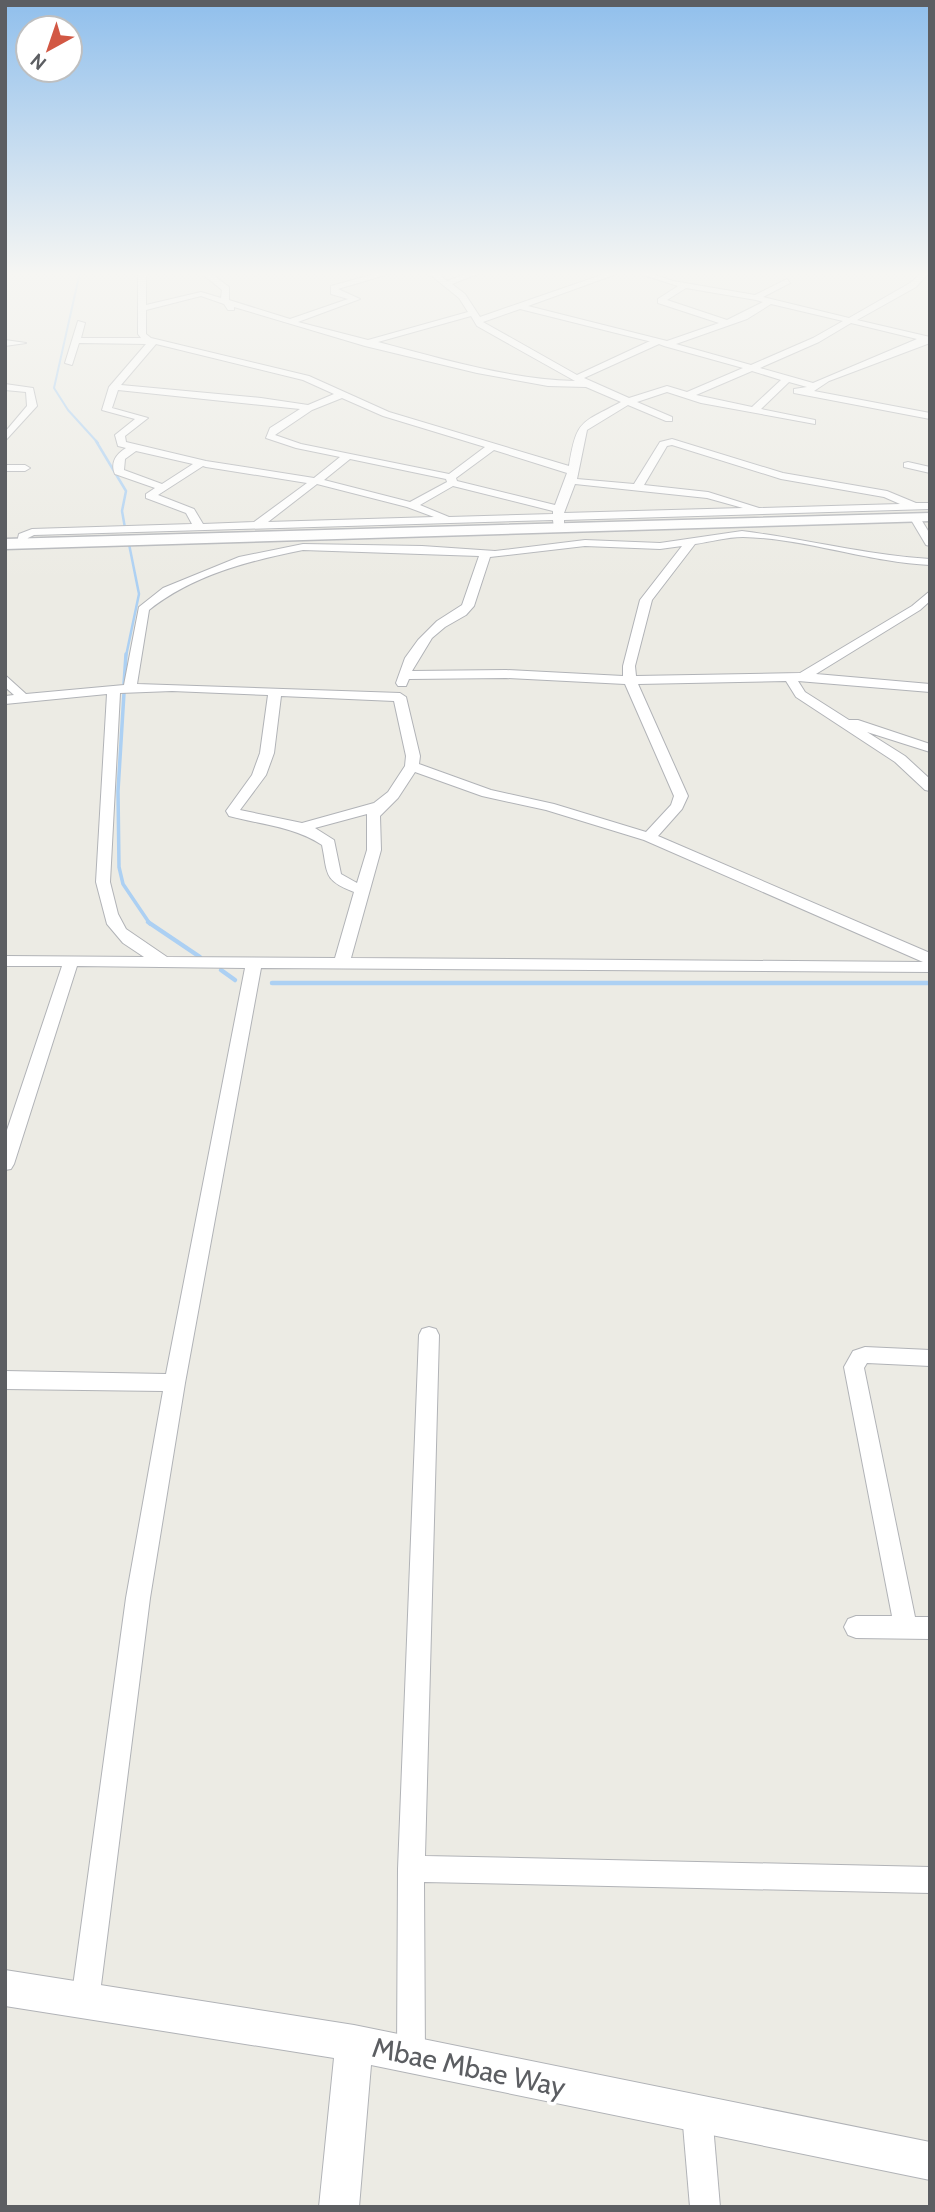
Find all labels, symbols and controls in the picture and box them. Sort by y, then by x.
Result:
north arrow [14,14,84,84]
text: N [26,49,51,75]
street label: Mbae Mbae Way [369,2030,569,2104]

